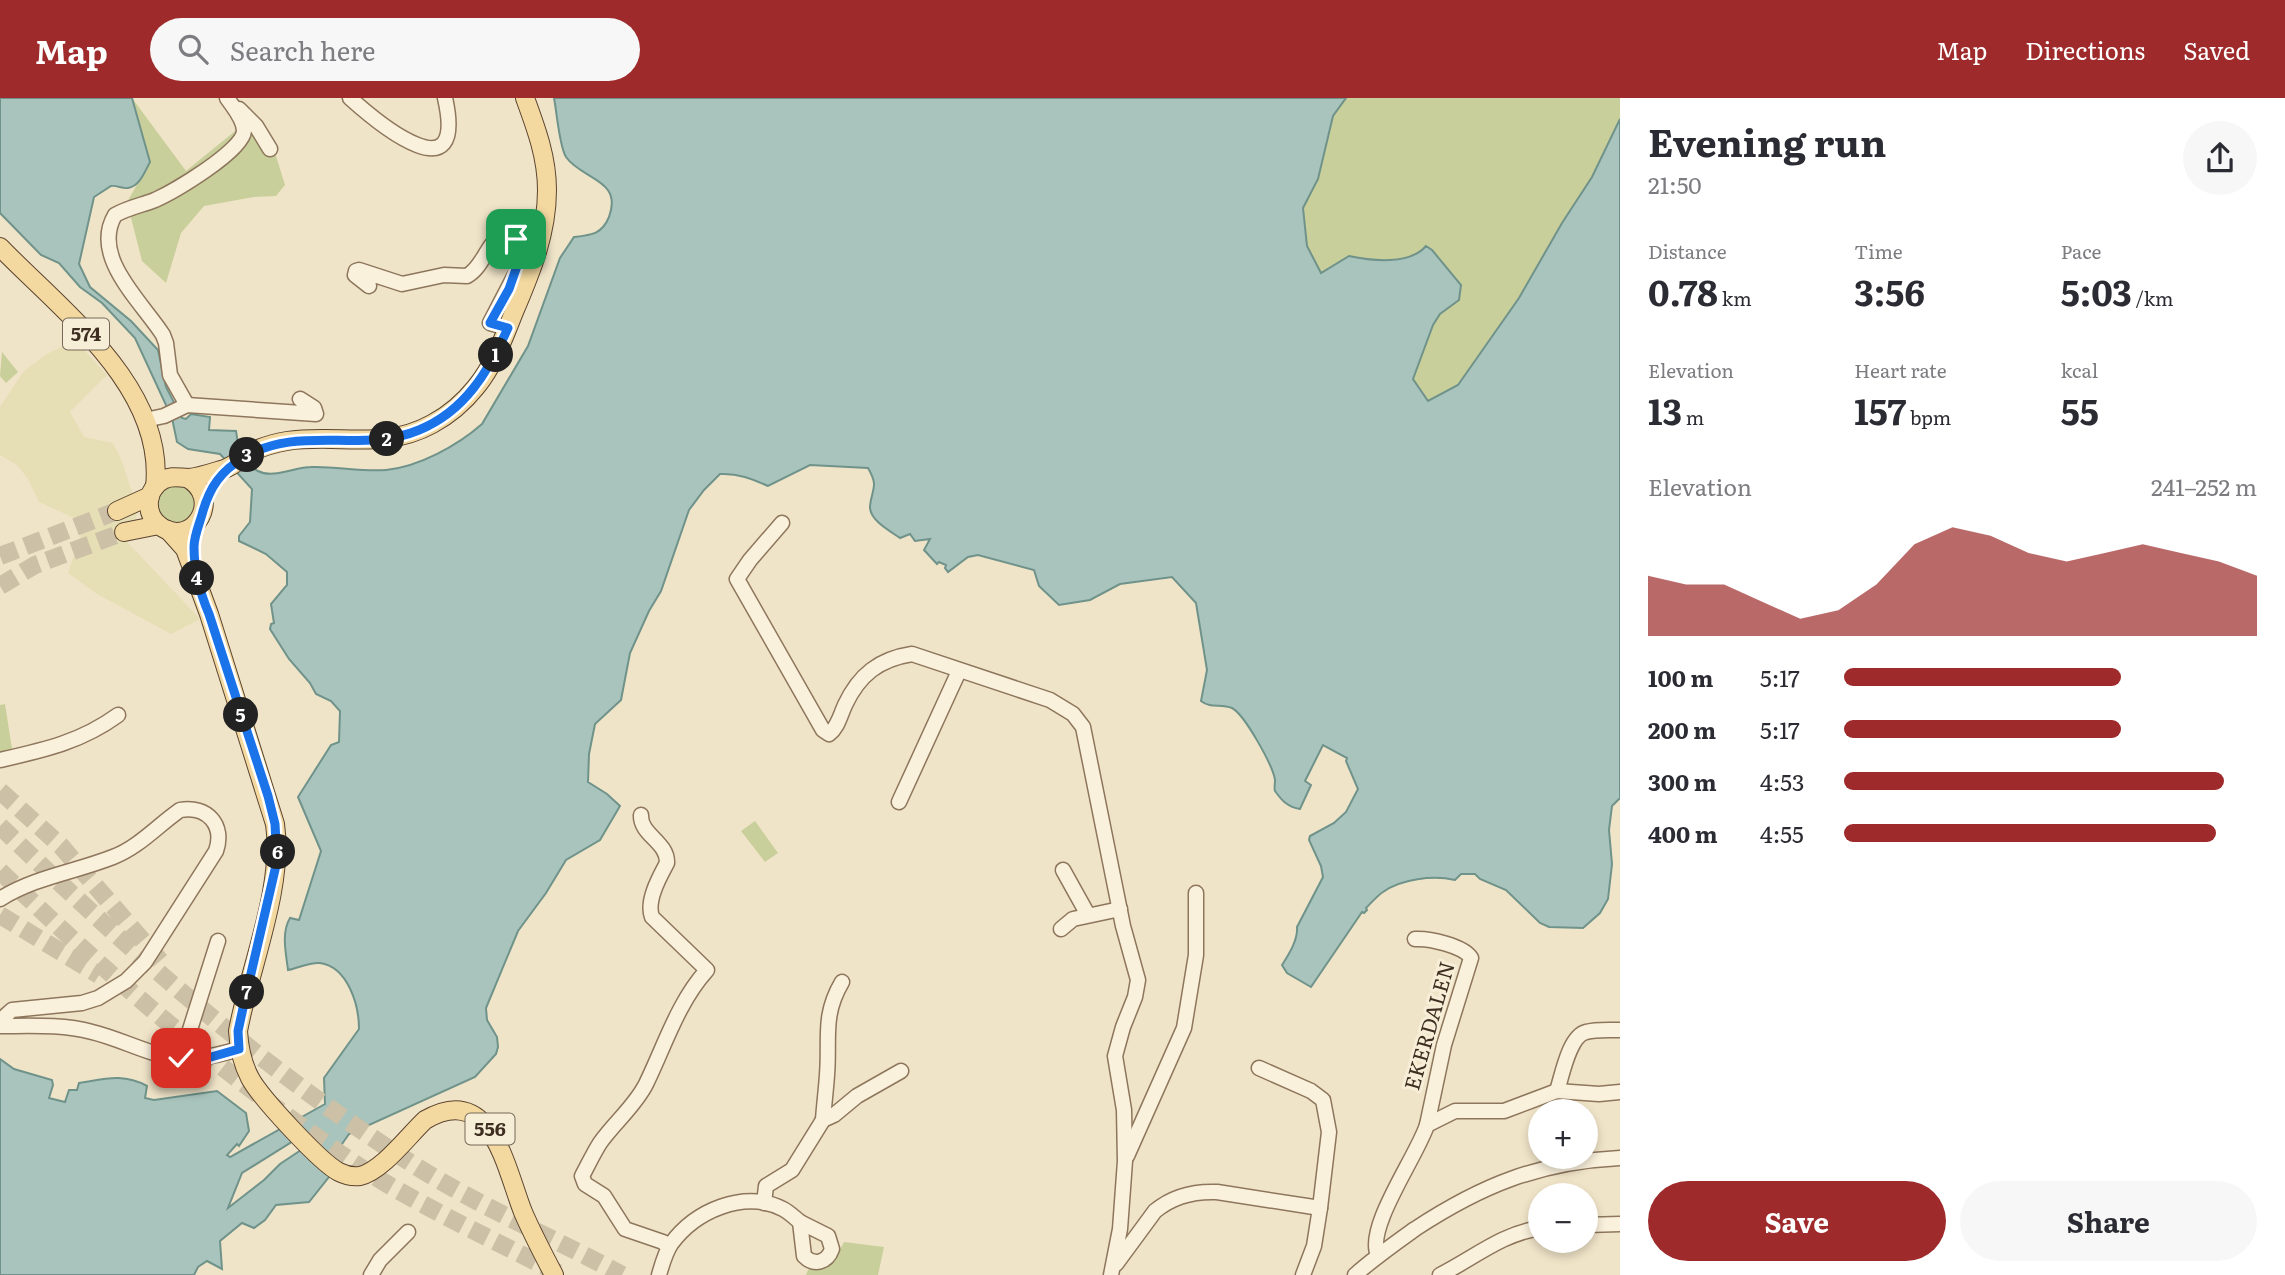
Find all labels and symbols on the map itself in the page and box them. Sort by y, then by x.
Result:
pin [486,209,546,269]
road number: 574 [63,318,109,350]
pin: 1 [478,338,514,372]
pin: 2 [370,422,404,456]
pin: 3 [230,438,264,472]
pin: 4 [180,560,214,596]
pin: 5 [224,698,258,732]
pin: 6 [260,834,296,870]
street label: EKERDALEN [1394,957,1461,1093]
pin: 7 [230,974,264,1010]
pin [151,1028,211,1088]
road number: 556 [466,1113,514,1144]

